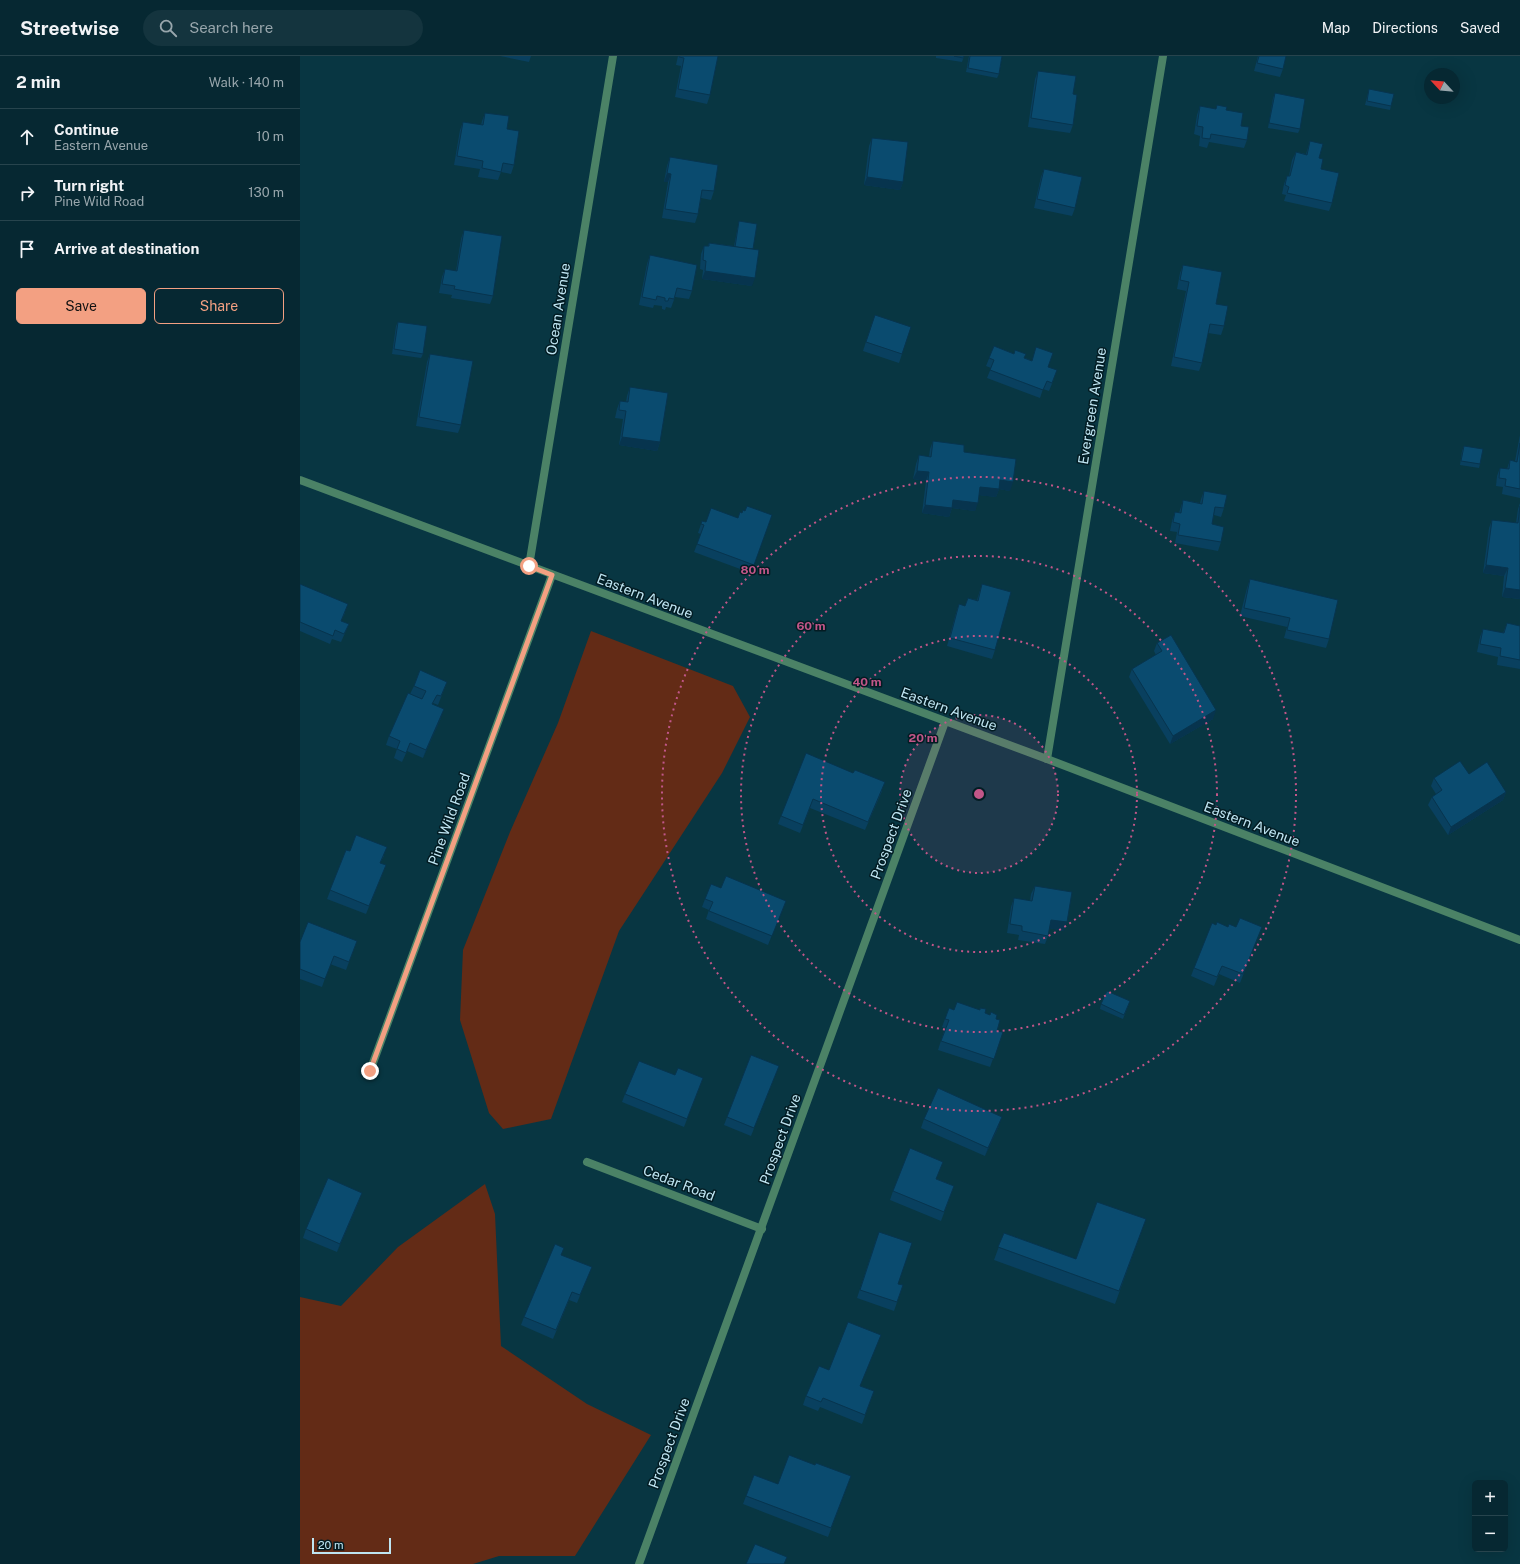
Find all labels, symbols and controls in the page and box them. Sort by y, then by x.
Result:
search box [143,10,423,46]
text: Streetwise [20,17,119,39]
icon: search [157,17,179,39]
text: Search here [189,19,273,36]
text: Map [1322,20,1350,36]
text: Directions [1372,20,1438,36]
text: Saved [1460,20,1500,36]
north arrow [1424,68,1460,104]
text: 2 min [16,72,61,92]
text: Walk · 140 m [209,75,284,90]
text: Continue [54,121,119,138]
icon: ahead [16,126,38,148]
text: 10 m [256,129,284,144]
text: Eastern Avenue [54,138,148,153]
text: Turn right [54,177,124,194]
icon: right [16,182,38,204]
text: 130 m [248,185,284,200]
text: Pine Wild Road [54,194,144,209]
icon: arrive [16,238,38,260]
text: Arrive at destination [54,240,199,257]
street label: Ocean Avenue [543,262,573,356]
button: Save [16,288,146,324]
button: Share [154,288,284,324]
street label: Evergreen Avenue [1075,346,1109,466]
route start [520,557,538,575]
text: 80 m [740,563,770,577]
street label: Eastern Avenue [595,570,695,622]
text: 60 m [796,619,826,633]
text: 40 m [852,675,882,689]
street label: Eastern Avenue [899,684,999,734]
text: 20 m [909,731,938,745]
street label: Pine Wild Road [425,771,473,867]
street label: Prospect Drive [867,787,915,881]
centre of rings [972,787,986,801]
street label: Eastern Avenue [1202,798,1302,850]
route end [361,1062,379,1080]
street label: Prospect Drive [756,1092,804,1186]
street label: Cedar Road [641,1162,717,1204]
street label: Prospect Drive [645,1396,693,1490]
map controls [1472,1480,1508,1552]
button: + [1472,1480,1508,1516]
button: − [1472,1516,1508,1552]
scale bar [312,1536,391,1555]
text: 20 m [318,1539,343,1551]

